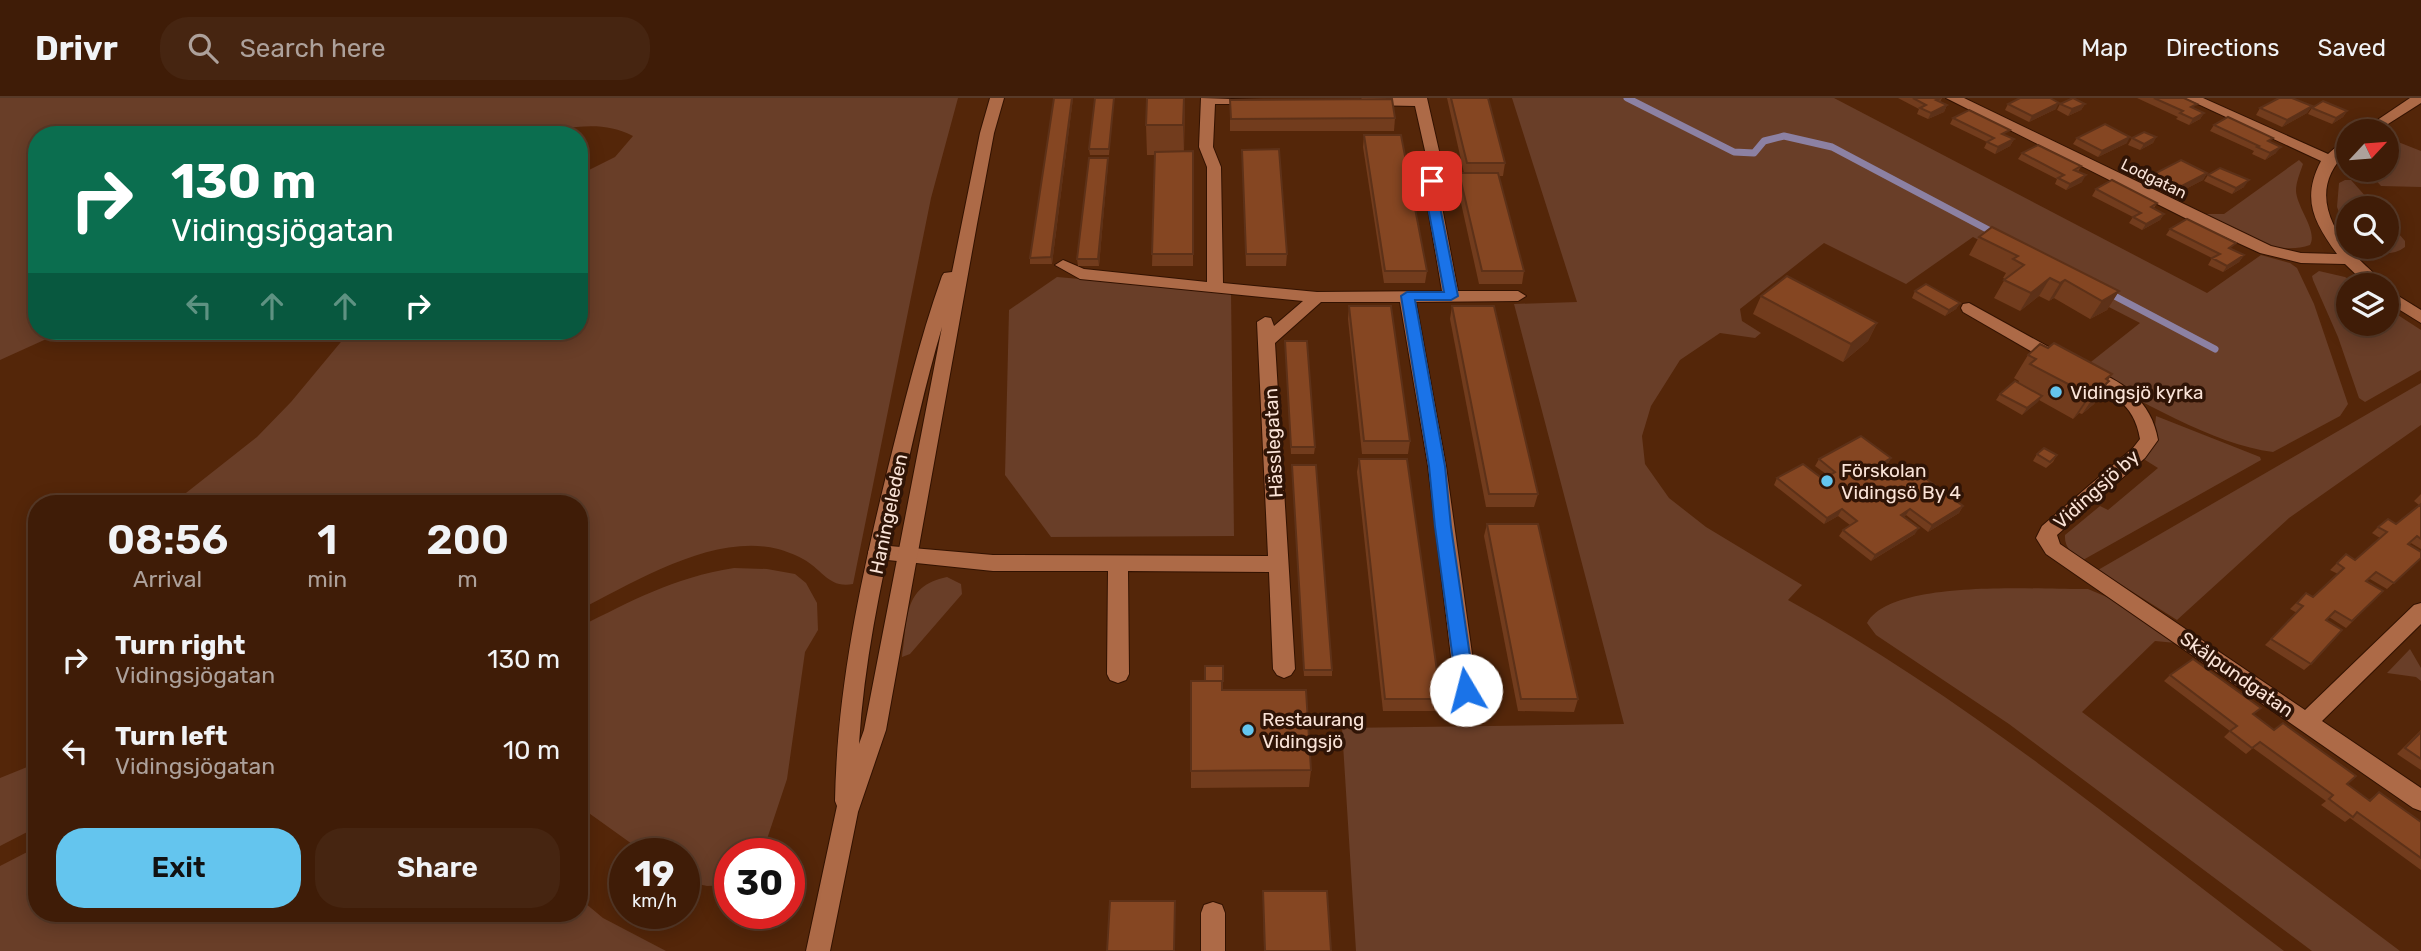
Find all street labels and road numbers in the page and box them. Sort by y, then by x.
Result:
street label: Lodgatan [2118,154,2190,202]
street label: Hässlegatan [1259,388,1288,498]
street label: Vidingsjö by [2049,445,2144,534]
street label: Haningeleden [865,452,912,576]
street label: Skålpundgatan [2176,627,2298,722]

